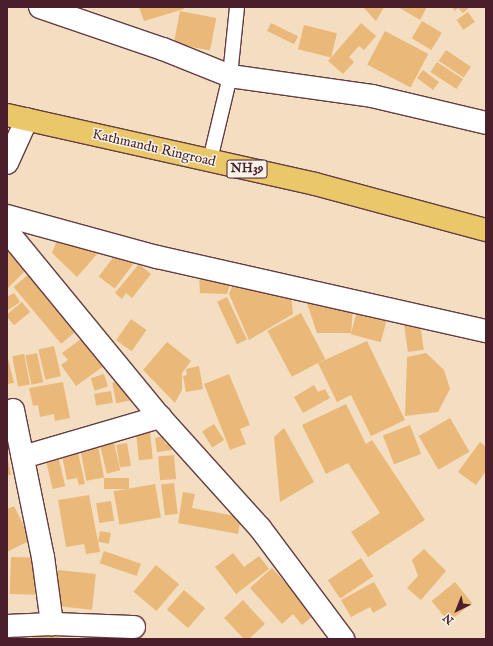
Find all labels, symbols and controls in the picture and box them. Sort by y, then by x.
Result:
street label: Kathmandu Ringroad [91,126,217,170]
road number: NH39 [226,158,268,180]
north arrow [437,590,477,630]
text: N [441,610,457,627]

